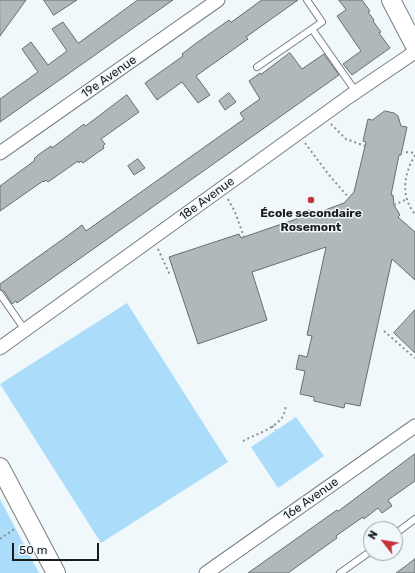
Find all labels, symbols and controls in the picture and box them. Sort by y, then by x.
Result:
street label: 19e Avenue [79,53,139,101]
street label: 18e Avenue [177,174,237,224]
marker: École secondaire Rosemont [306,195,316,205]
place label: École secondaire Rosemont [260,207,362,235]
street label: 16e Avenue [281,475,341,523]
north arrow [363,521,403,561]
text: N [366,528,381,542]
scale bar [14,535,101,561]
text: 50 m [19,543,47,557]

